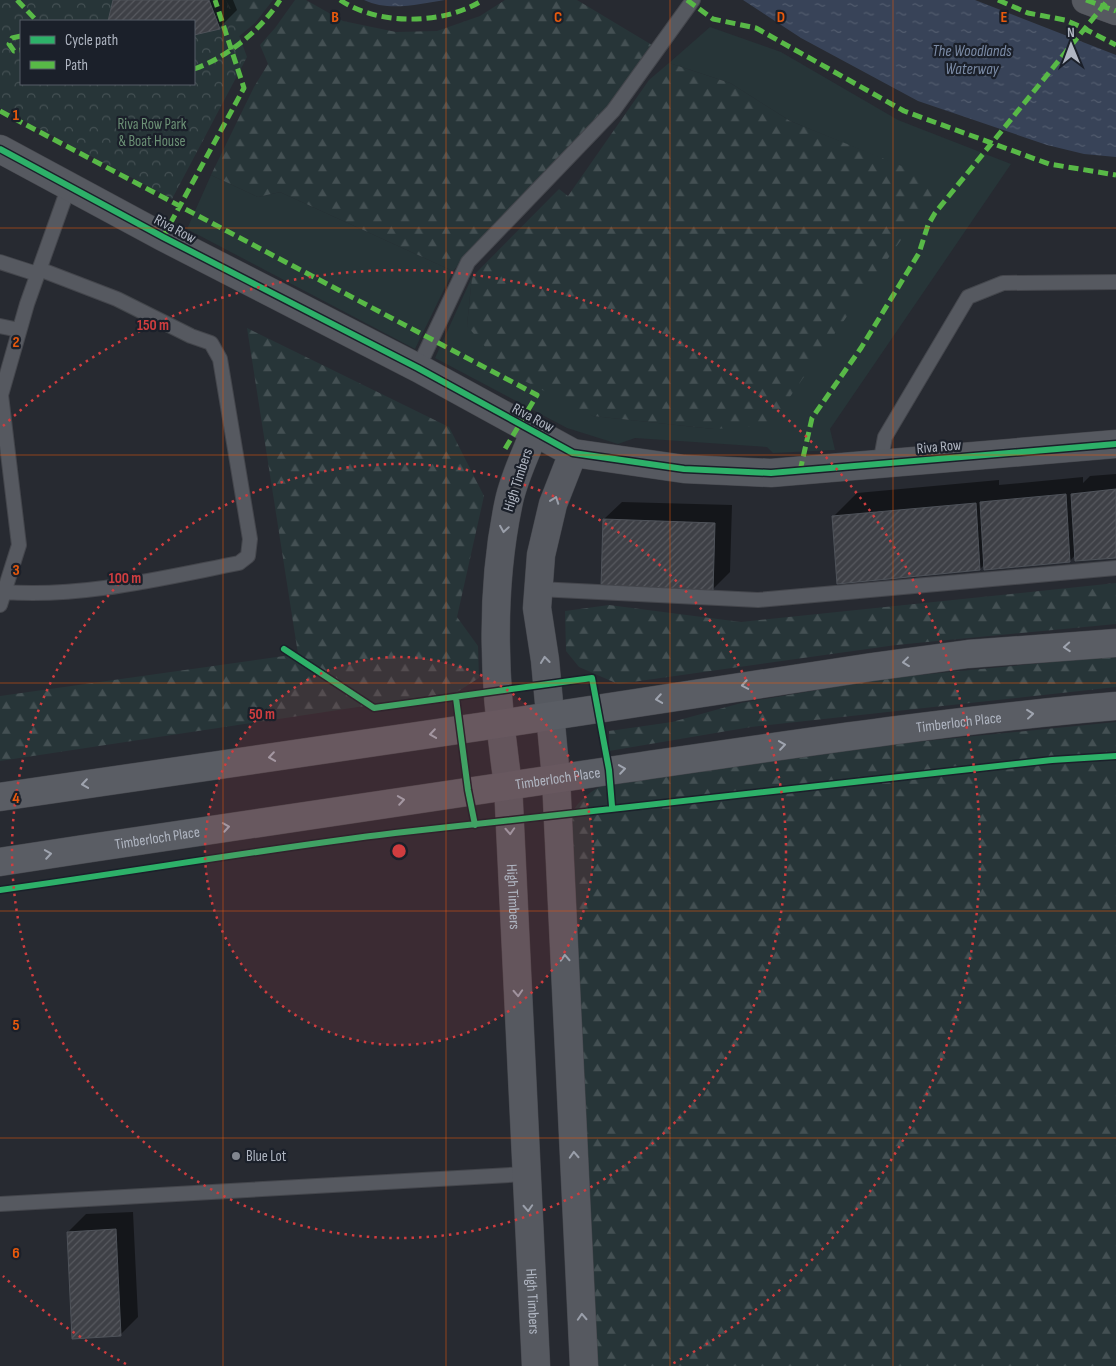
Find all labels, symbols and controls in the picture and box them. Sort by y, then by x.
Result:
text: B [331,8,339,27]
text: C [554,8,562,27]
text: D [777,8,785,27]
text: E [1001,8,1008,27]
legend [20,20,195,85]
north arrow [1046,20,1096,70]
text: N [1067,24,1075,41]
text: Cycle path [65,31,118,50]
water label: The Woodlands Waterway [932,42,1012,79]
text: Path [65,56,88,75]
text: 1 [13,106,20,125]
park label: Riva Row Park & Boat House [117,115,187,151]
street label: Riva Row [151,210,200,248]
text: 150 m [137,316,169,335]
text: 2 [12,333,20,352]
street label: Riva Row [509,399,558,437]
street label: Riva Row [916,436,963,458]
street label: High Timbers [499,446,537,514]
one-way arrow [549,496,559,504]
one-way arrow [500,525,510,534]
text: 3 [12,561,20,580]
text: 100 m [109,569,141,588]
one-way arrow [1063,641,1071,652]
one-way arrow [539,655,550,663]
one-way arrow [901,656,909,667]
one-way arrow [740,679,748,690]
one-way arrow [654,694,663,704]
text: 50 m [249,705,275,724]
street label: Timberloch Place [915,708,1003,737]
one-way arrow [1027,709,1035,720]
one-way arrow [429,728,437,739]
one-way arrow [778,741,787,751]
one-way arrow [268,752,277,762]
street label: Timberloch Place [514,763,602,794]
one-way arrow [617,764,626,774]
one-way arrow [81,779,89,789]
text: 4 [12,789,20,808]
one-way arrow [398,795,406,806]
street label: Timberloch Place [113,822,201,854]
one-way arrow [222,822,230,833]
one-way arrow [504,827,515,835]
centre of rings [390,842,408,860]
one-way arrow [44,850,53,860]
street label: High Timbers [502,864,524,930]
one-way arrow [559,953,570,961]
one-way arrow [512,989,523,997]
text: 5 [12,1016,20,1035]
place label: Blue Lot [246,1147,287,1166]
marker: Blue Lot [230,1150,242,1162]
one-way arrow [568,1151,579,1159]
one-way arrow [523,1204,534,1212]
text: 6 [12,1244,20,1263]
street label: High Timbers [522,1268,544,1335]
one-way arrow [576,1313,587,1321]

